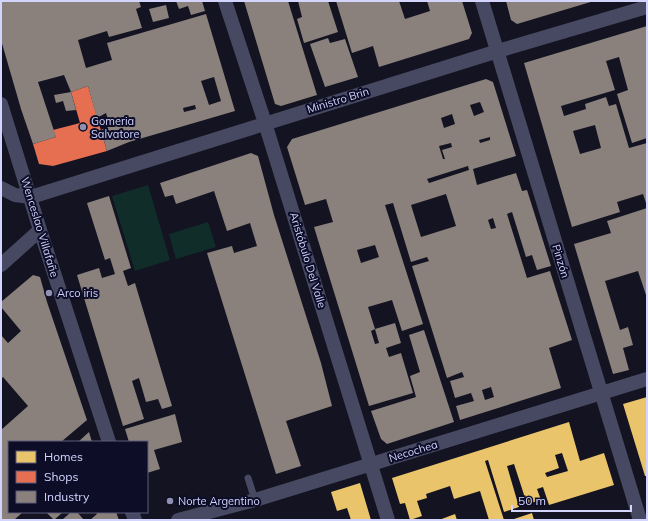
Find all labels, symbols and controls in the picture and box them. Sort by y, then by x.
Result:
street label: Ministro Brin [305,84,371,116]
place label: Gomeria Salvatore [91,114,139,141]
marker: Gomeria Salvatore [78,122,88,132]
street label: Wenceslao Villafañe [18,175,62,279]
street label: Aristóbulo Del Valle [287,210,329,310]
street label: Pinzón [549,242,573,280]
place label: Arco iris [57,286,98,300]
marker: Arco iris [44,288,54,298]
street label: Necochea [387,437,439,465]
legend [8,441,148,513]
text: Homes [44,449,83,464]
text: Shops [44,469,79,484]
scale bar [512,487,631,513]
text: Industry [44,489,90,504]
text: 50 m [518,493,546,508]
place label: Norte Argentino [178,494,260,508]
marker: Norte Argentino [165,496,175,506]

